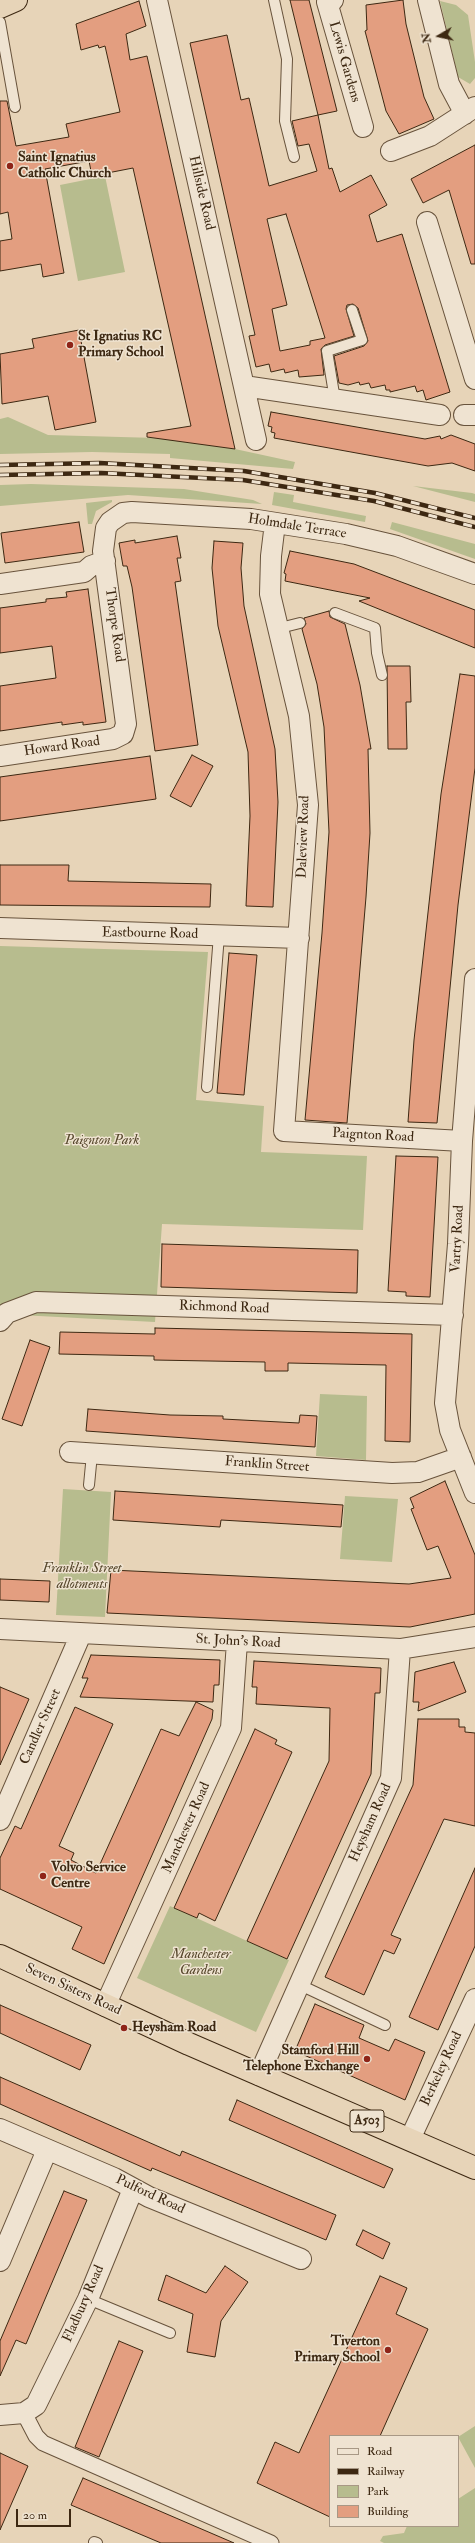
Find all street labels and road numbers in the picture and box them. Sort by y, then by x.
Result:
street label: Lewis Gardens [324,20,364,104]
street label: Hillside Road [184,154,218,232]
street label: Holmdale Terrace [247,511,347,543]
street label: Thorpe Road [100,587,128,663]
street label: Howard Road [23,733,101,761]
street label: Daleview Road [294,795,314,879]
street label: Eastbourne Road [102,925,198,943]
street label: Paignton Road [332,1125,414,1147]
street label: Vartry Road [448,1205,468,1273]
street label: Richmond Road [178,1298,270,1318]
street label: Franklin Street [224,1454,310,1476]
street label: St. John's Road [195,1631,281,1653]
street label: Candler Street [17,1686,65,1768]
street label: Manchester Road [159,1780,215,1876]
street label: Heysham Road [346,1781,396,1865]
street label: Seven Sisters Road [22,1960,124,2020]
street label: Berkeley Road [417,2029,467,2109]
road number: A503 [350,2110,384,2132]
street label: Pulford Road [113,2172,187,2218]
street label: Fladbury Road [60,2263,108,2345]

